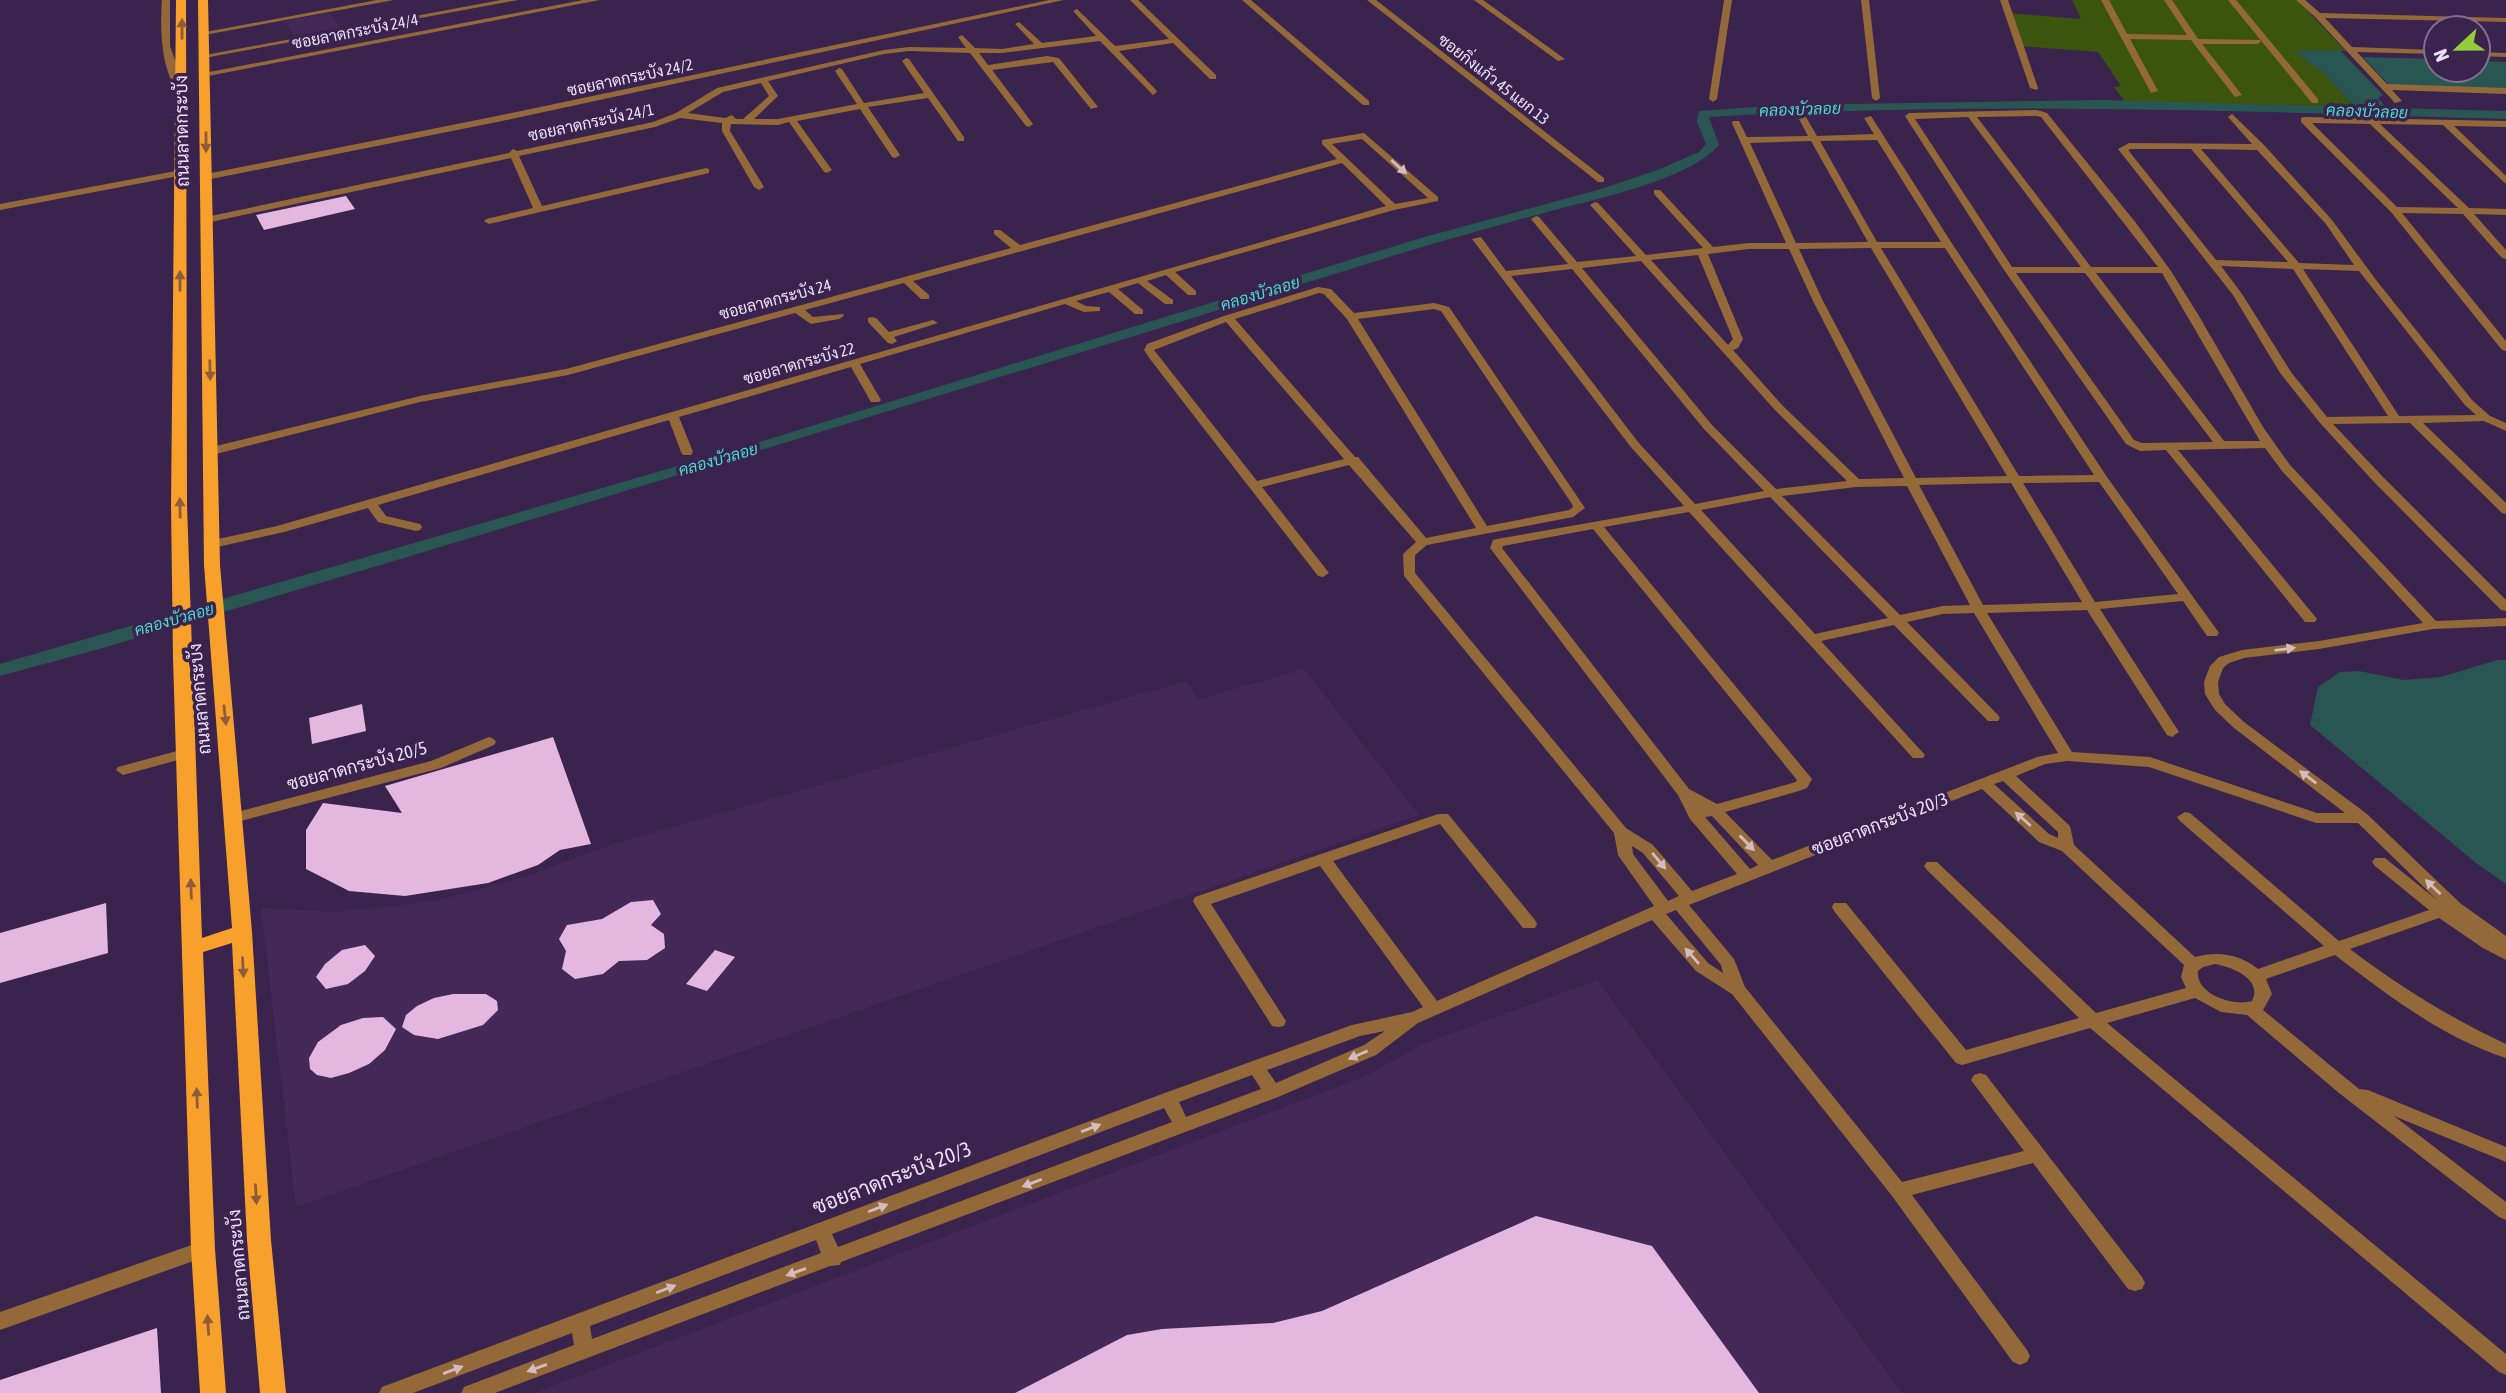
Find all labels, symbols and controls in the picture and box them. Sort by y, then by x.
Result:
street label: ซอยลาดกระบัง 24/4 [290,9,420,52]
north arrow [2422,14,2492,84]
one-way arrow [176,18,187,40]
street label: ซอยกิ่งแก้ว 45 แยก 13 [1435,27,1556,128]
text: N [2429,46,2454,65]
street label: ซอยลาดกระบัง 24/2 [565,54,695,99]
street label: ถนนลาดกระบัง [170,75,193,187]
water label: คลองบัวลอย [1759,98,1841,119]
street label: ซอยลาดกระบัง 24/1 [526,99,656,144]
water label: คลองบัวลอย [2326,100,2408,121]
one-way arrow [200,131,212,153]
one-way arrow [1390,159,1407,175]
one-way arrow [175,270,186,292]
water label: คลองบัวลอย [1218,271,1302,314]
street label: ซอยลาดกระบัง 24 [717,274,833,323]
street label: ซอยลาดกระบัง 22 [741,338,857,388]
one-way arrow [204,359,216,381]
water label: คลองบัวลอย [676,438,760,479]
one-way arrow [174,497,185,519]
water label: คลองบัวลอย [132,598,216,639]
street label: ถนนลาดกระบัง [184,642,215,756]
one-way arrow [2274,643,2296,654]
one-way arrow [219,705,230,727]
street label: ซอยลาดกระบัง 20/5 [285,737,429,794]
one-way arrow [2299,770,2317,784]
street label: ซอยลาดกระบัง 20/3 [1809,788,1951,859]
one-way arrow [2014,811,2032,827]
one-way arrow [1738,834,1754,851]
one-way arrow [1651,852,1666,870]
one-way arrow [185,878,196,900]
one-way arrow [2426,879,2442,896]
one-way arrow [1684,947,1700,965]
one-way arrow [238,956,249,978]
one-way arrow [1347,1050,1368,1061]
one-way arrow [192,1086,203,1108]
one-way arrow [1081,1122,1102,1133]
street label: ซอยลาดกระบัง 20/3 [809,1136,974,1218]
one-way arrow [1022,1178,1043,1189]
one-way arrow [251,1183,262,1205]
one-way arrow [868,1202,889,1213]
street label: ถนนลาดกระบัง [223,1208,254,1322]
one-way arrow [786,1267,807,1278]
one-way arrow [655,1283,676,1294]
one-way arrow [203,1314,214,1336]
one-way arrow [527,1363,548,1374]
one-way arrow [442,1364,463,1375]

